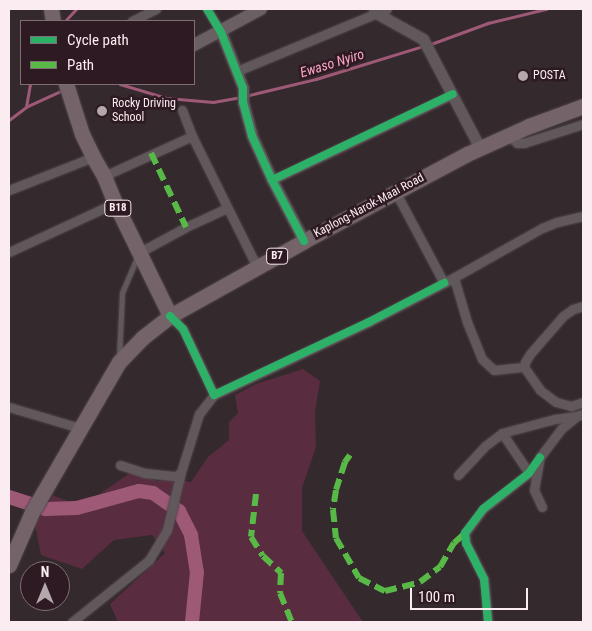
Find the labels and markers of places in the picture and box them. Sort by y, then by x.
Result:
place label: POSTA [533,69,566,83]
marker: POSTA [517,70,529,82]
place label: Rocky Driving School [112,97,176,125]
marker: Rocky Driving School [96,105,108,117]

